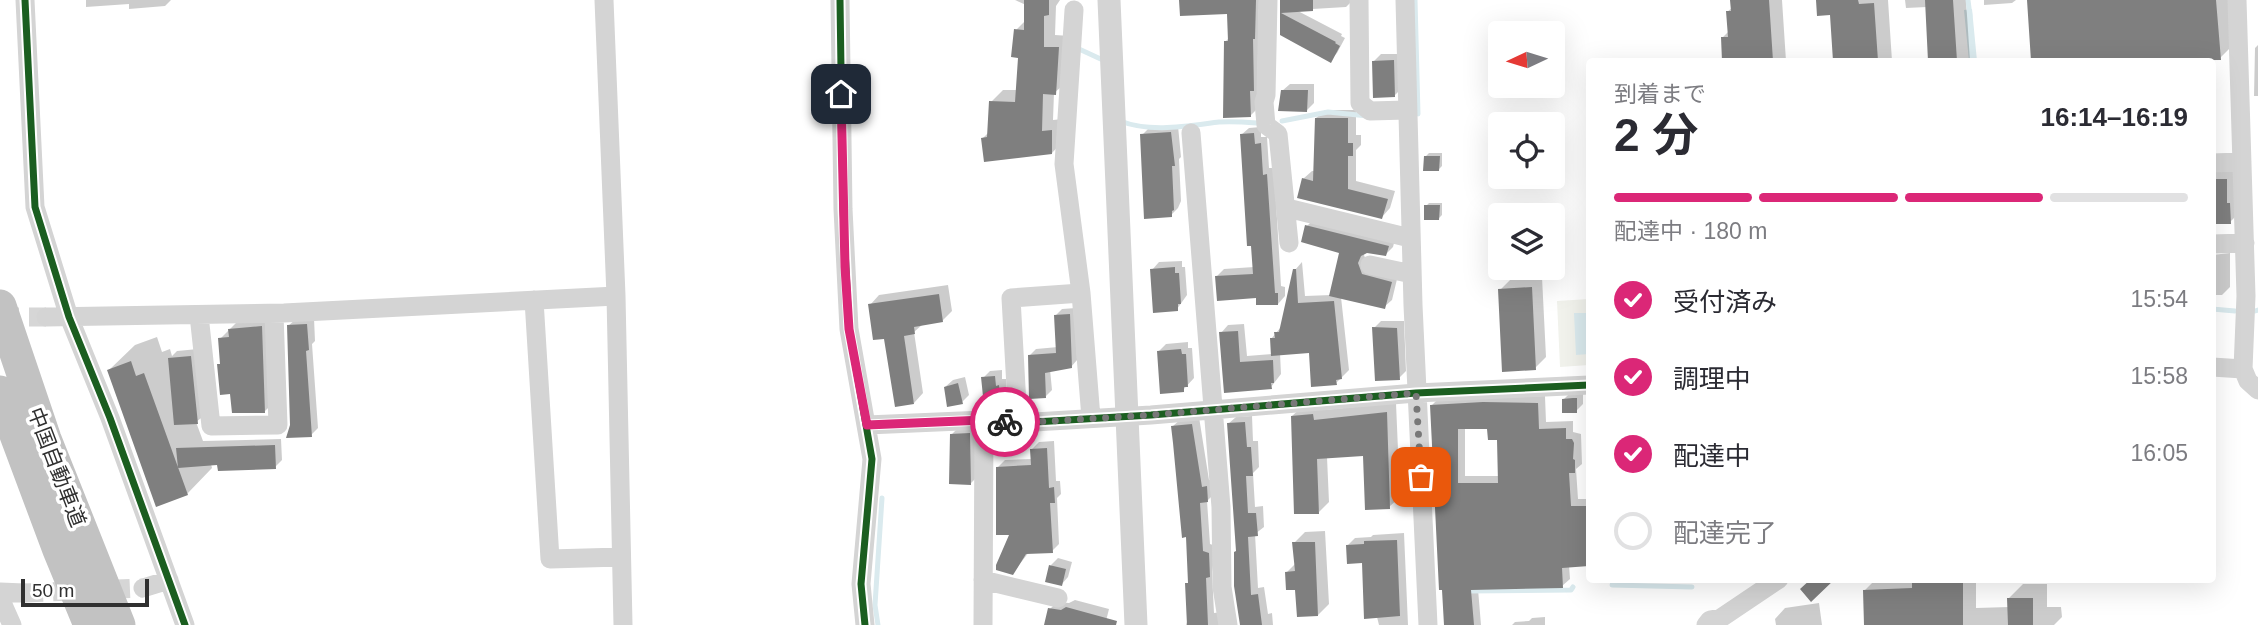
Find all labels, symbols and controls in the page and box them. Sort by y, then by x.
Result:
north arrow [1488,21,1564,98]
map controls [1488,21,1565,280]
pin [811,64,871,124]
icon: home [822,75,860,113]
text: 到着まで [1614,81,1706,107]
text: 16:14–16:19 [2041,102,2188,132]
text: 2 分 [1614,109,1698,161]
button: locate [1488,112,1565,189]
button: layers [1488,203,1565,280]
text: 配達中 · 180 m [1614,218,1767,244]
icon: check [1614,281,1652,319]
text: 15:54 [2130,286,2188,312]
text: 受付済み [1673,287,1777,317]
icon: check [1614,358,1652,396]
text: 15:58 [2130,363,2188,389]
text: 調理中 [1673,364,1751,394]
courier [970,387,1040,457]
icon: bike [986,403,1024,441]
street label: 中国自動車道 [24,404,90,530]
icon: check [1614,435,1652,473]
text: 16:05 [2130,440,2188,466]
text: 配達中 [1673,441,1751,471]
pin [1391,447,1451,507]
icon: bag [1402,458,1440,496]
text: 配達完了 [1673,518,1777,548]
scale bar [21,576,149,608]
text: 50 m [32,580,74,601]

